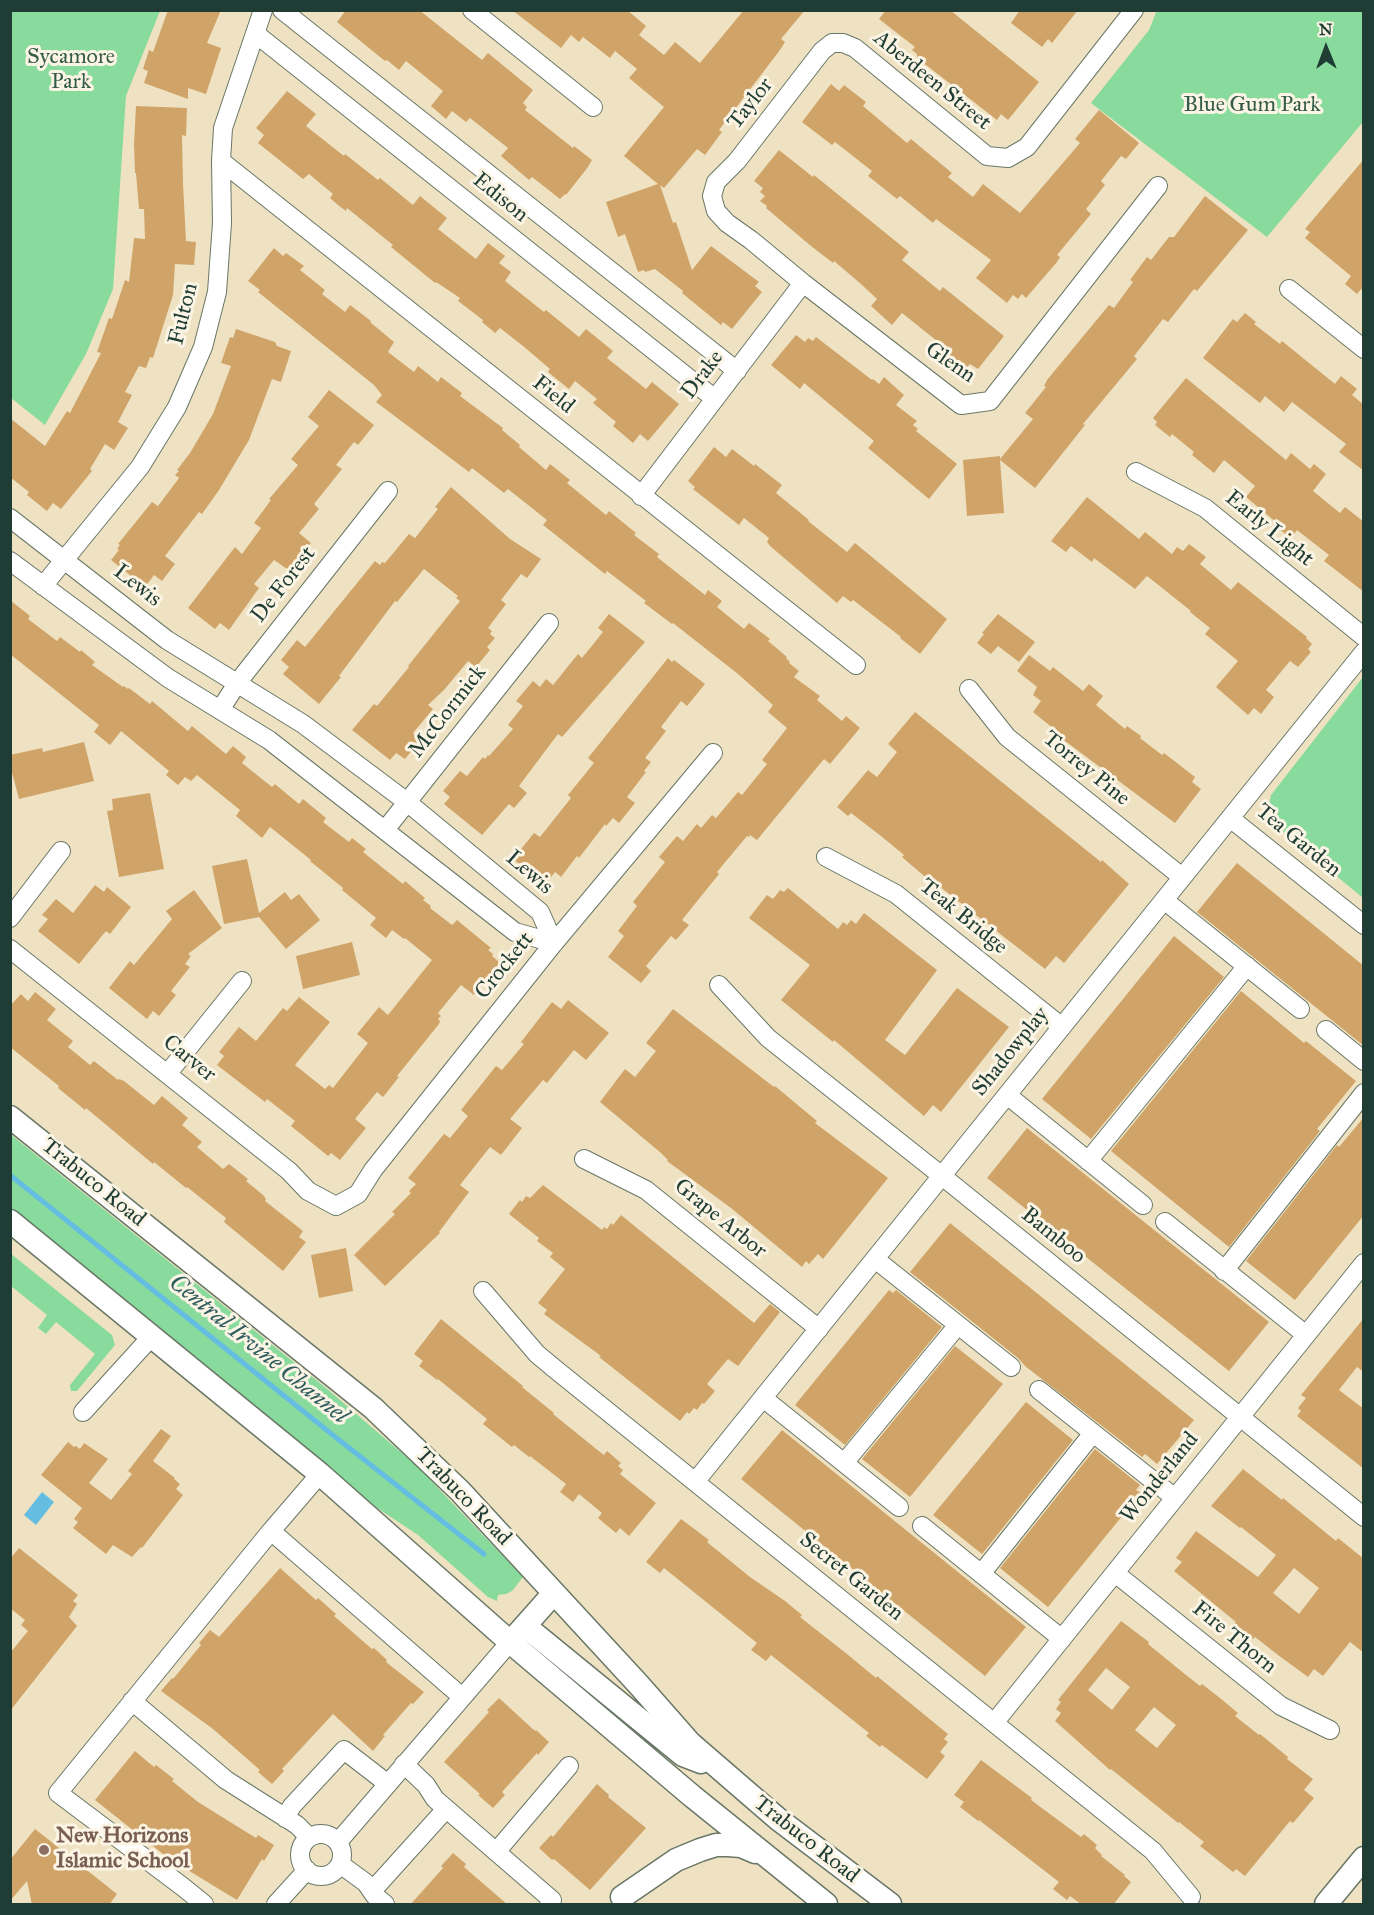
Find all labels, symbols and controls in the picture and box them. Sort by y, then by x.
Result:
north arrow [1296,18,1356,78]
text: N [1319,20,1333,39]
street label: Aberdeen Street [868,26,996,136]
park label: Sycamore Park [27,45,115,96]
street label: Taylor [723,73,779,135]
park label: Blue Gum Park [1184,93,1320,119]
street label: Edison [467,168,533,228]
street label: Fulton [164,280,204,348]
street label: Glenn [920,337,980,389]
street label: Drake [676,345,730,405]
street label: Field [527,370,579,420]
street label: Early Light [1219,485,1319,573]
street label: De Forest [246,542,322,628]
street label: Lewis [108,559,166,613]
street label: McCormick [404,660,492,764]
street label: Torrey Pine [1037,726,1135,812]
street label: Tea Garden [1250,799,1346,883]
street label: Lewis [500,845,558,901]
street label: Teak Bridge [914,873,1012,961]
street label: Crockett [470,927,540,1005]
street label: Shadowplay [967,1002,1055,1102]
street label: Carver [157,1030,221,1088]
street label: Trabuco Road [36,1133,150,1233]
street label: Grape Arbor [668,1174,772,1264]
street label: Bamboo [1015,1202,1091,1270]
water label: Central Irvine Channel [163,1269,353,1431]
street label: Wonderland [1115,1427,1205,1529]
street label: Trabuco Road [410,1442,516,1552]
street label: Secret Garden [794,1527,908,1627]
street label: Fire Thorn [1186,1596,1282,1680]
street label: Trabuco Road [748,1791,864,1889]
place label: New Horizons Islamic School [56,1824,189,1876]
marker: New Horizons Islamic School [37,1843,51,1857]

